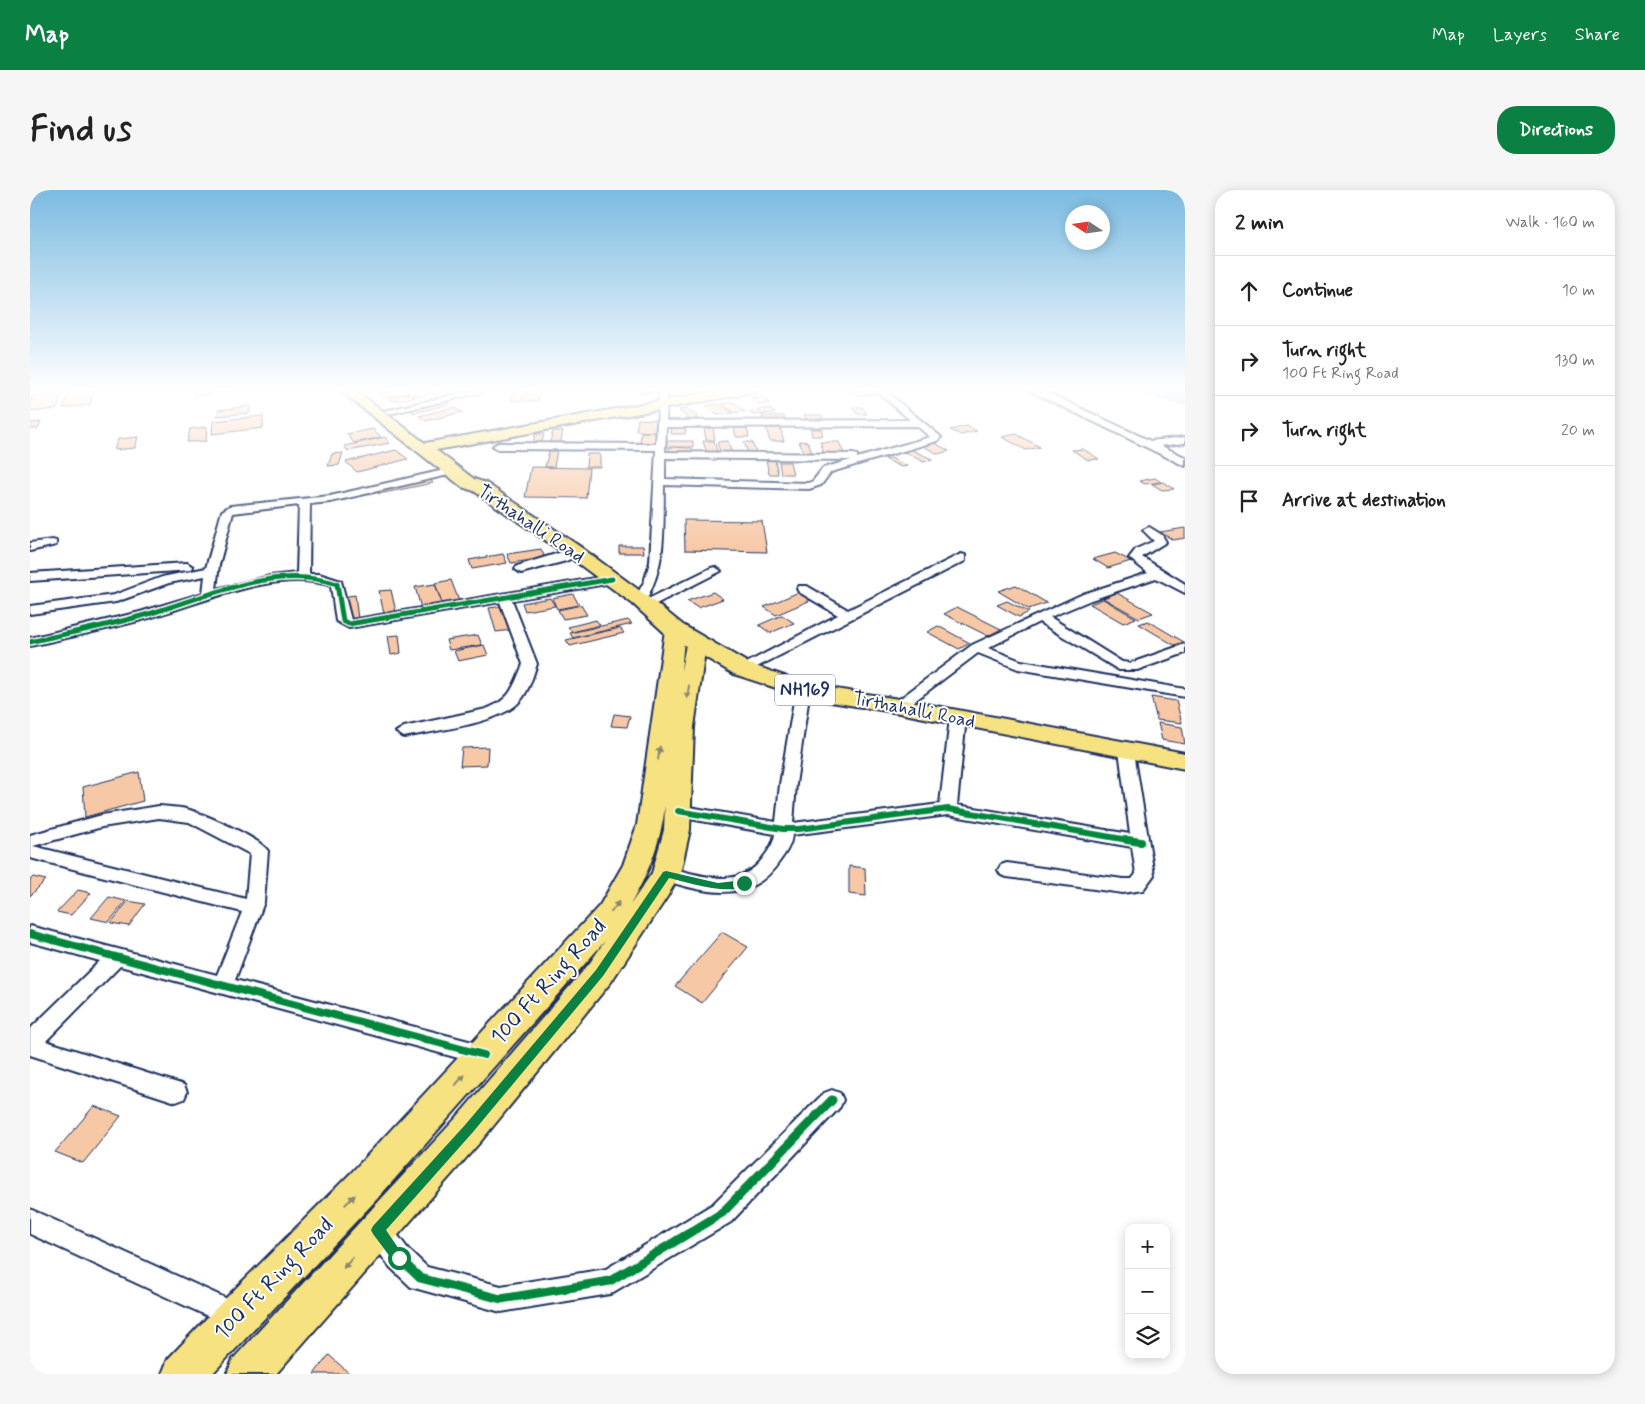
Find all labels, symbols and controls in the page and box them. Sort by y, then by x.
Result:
text: Map [25,20,69,51]
text: Map [1432,23,1465,47]
text: Layers [1493,23,1547,47]
text: Share [1575,23,1620,47]
button: Directions [1497,106,1615,154]
text: Find us [30,107,132,153]
north arrow [1065,205,1110,250]
text: 2 min [1235,209,1284,237]
text: Walk · 160 m [1505,212,1595,233]
icon: ahead [1235,277,1263,305]
text: Continue [1282,278,1353,303]
text: 10 m [1562,280,1595,301]
text: Turn right [1282,338,1366,363]
icon: right [1235,347,1263,375]
text: 130 m [1554,350,1595,371]
text: 100 Ft Ring Road [1282,363,1399,384]
icon: right [1235,417,1263,445]
text: Turn right [1282,418,1366,443]
text: 20 m [1561,420,1595,441]
street label: Tirthahalli Road [472,479,590,569]
icon: arrive [1235,487,1263,515]
text: Arrive at destination [1282,488,1446,513]
road number: NH169 [775,674,835,706]
one-way arrow [683,685,691,701]
street label: Tirthahalli Road [851,686,977,734]
one-way arrow [655,745,663,761]
route end [733,872,756,895]
one-way arrow [610,900,620,914]
street label: 100 Ft Ring Road [485,913,615,1053]
one-way arrow [454,1075,466,1087]
one-way arrow [344,1194,356,1206]
street label: 100 Ft Ring Road [208,1212,342,1348]
map controls [1125,1224,1170,1359]
button: + [1125,1224,1170,1269]
route start [388,1247,411,1270]
one-way arrow [342,1257,353,1270]
button: − [1125,1269,1170,1314]
button: layers [1125,1314,1170,1359]

